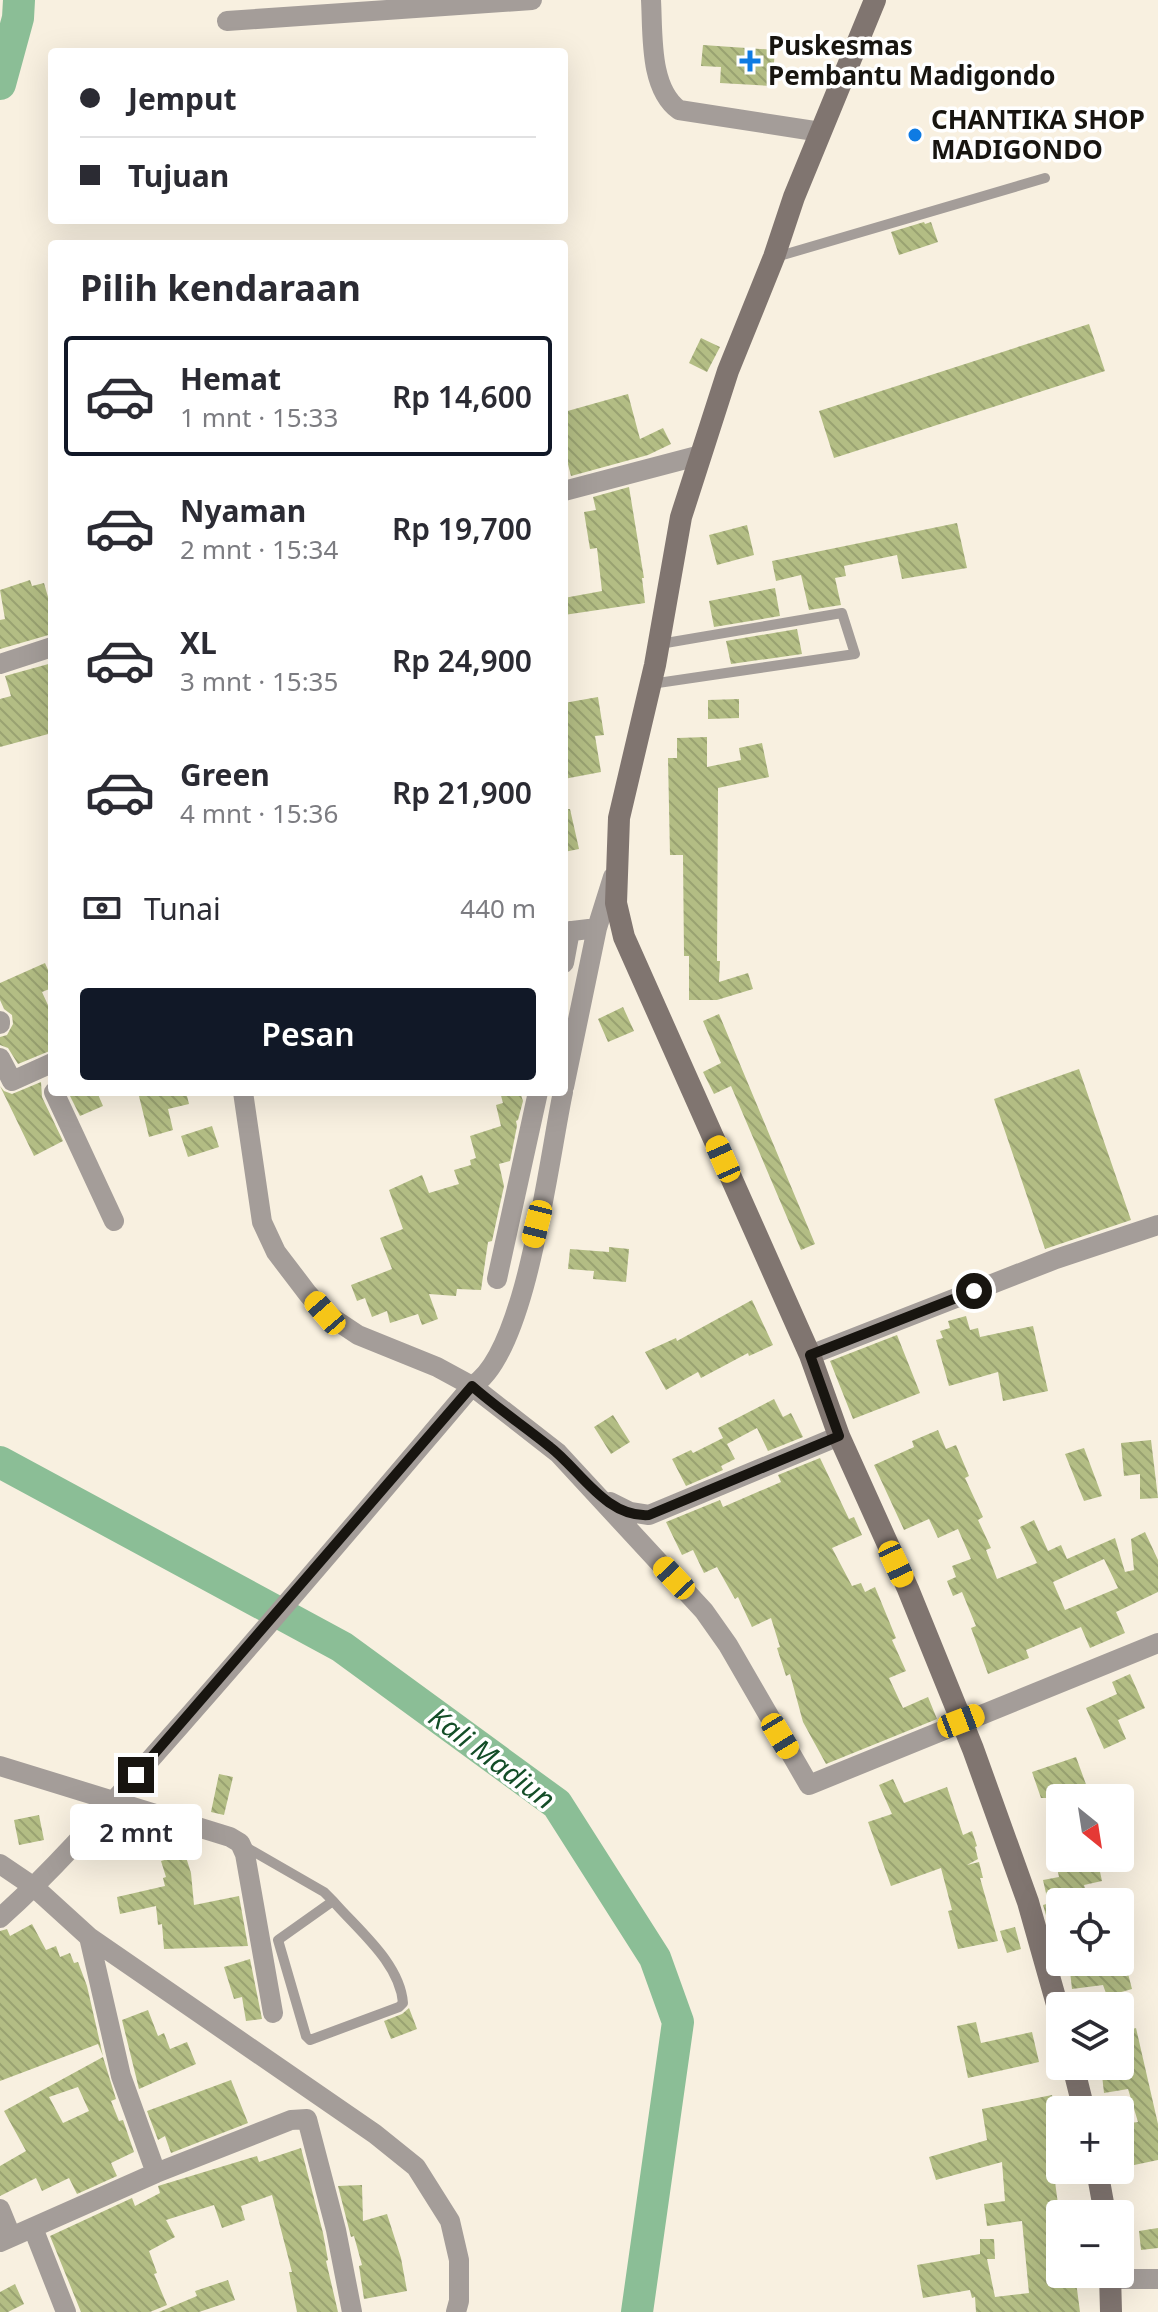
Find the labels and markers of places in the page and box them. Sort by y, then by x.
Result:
place label: Puskesmas Pembantu Madigondo [768,27,1055,93]
marker: Puskesmas Pembantu Madigondo [739,50,761,72]
place label: CHANTIKA SHOP MADIGONDO [931,101,1145,167]
marker: CHANTIKA SHOP MADIGONDO [906,126,924,144]

